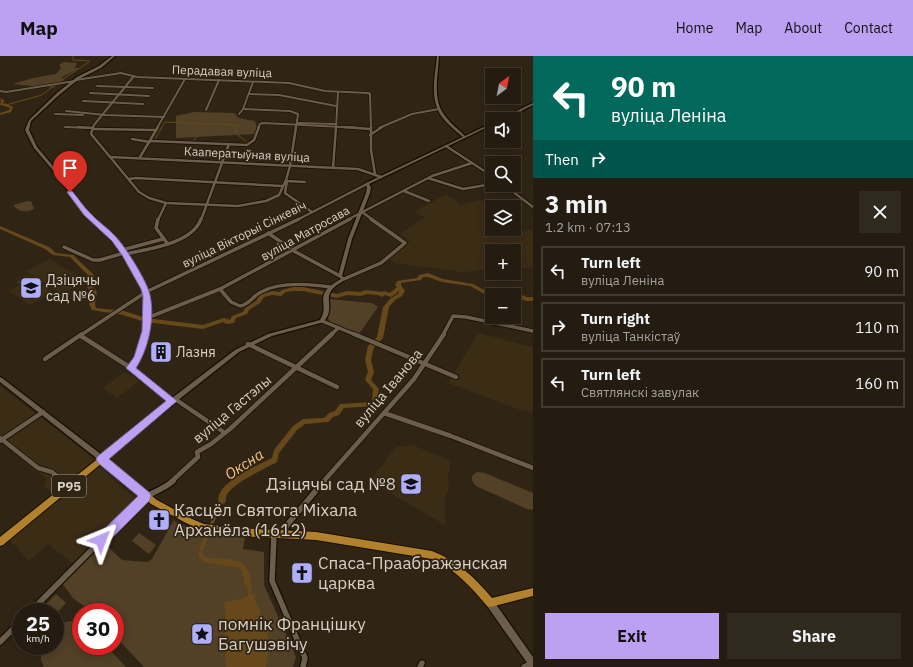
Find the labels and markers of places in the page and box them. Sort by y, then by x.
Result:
pin [53,151,87,192]
place label: Дзіцячы сад №6 [46,271,100,305]
school or university icon: Дзіцячы сад №6 [18,275,44,301]
building icon: Лазня [148,339,174,365]
place label: Лазня [176,343,216,361]
school or university icon: Дзіцячы сад №8 [398,471,424,497]
place label: Дзіцячы сад №8 [266,473,396,495]
place label: Касцёл Святога Міхала Арханёла (1612) [174,499,357,541]
church icon: Касцёл Святога Міхала Арханёла (1612) [146,507,172,533]
place label: Спаса-Праабражэнская царква [318,552,508,594]
church icon: Спаса-Праабражэнская царква [289,560,315,586]
place label: помнік Францішку Багушэвічу [218,613,366,655]
place icon: помнік Францішку Багушэвічу [189,621,215,647]

